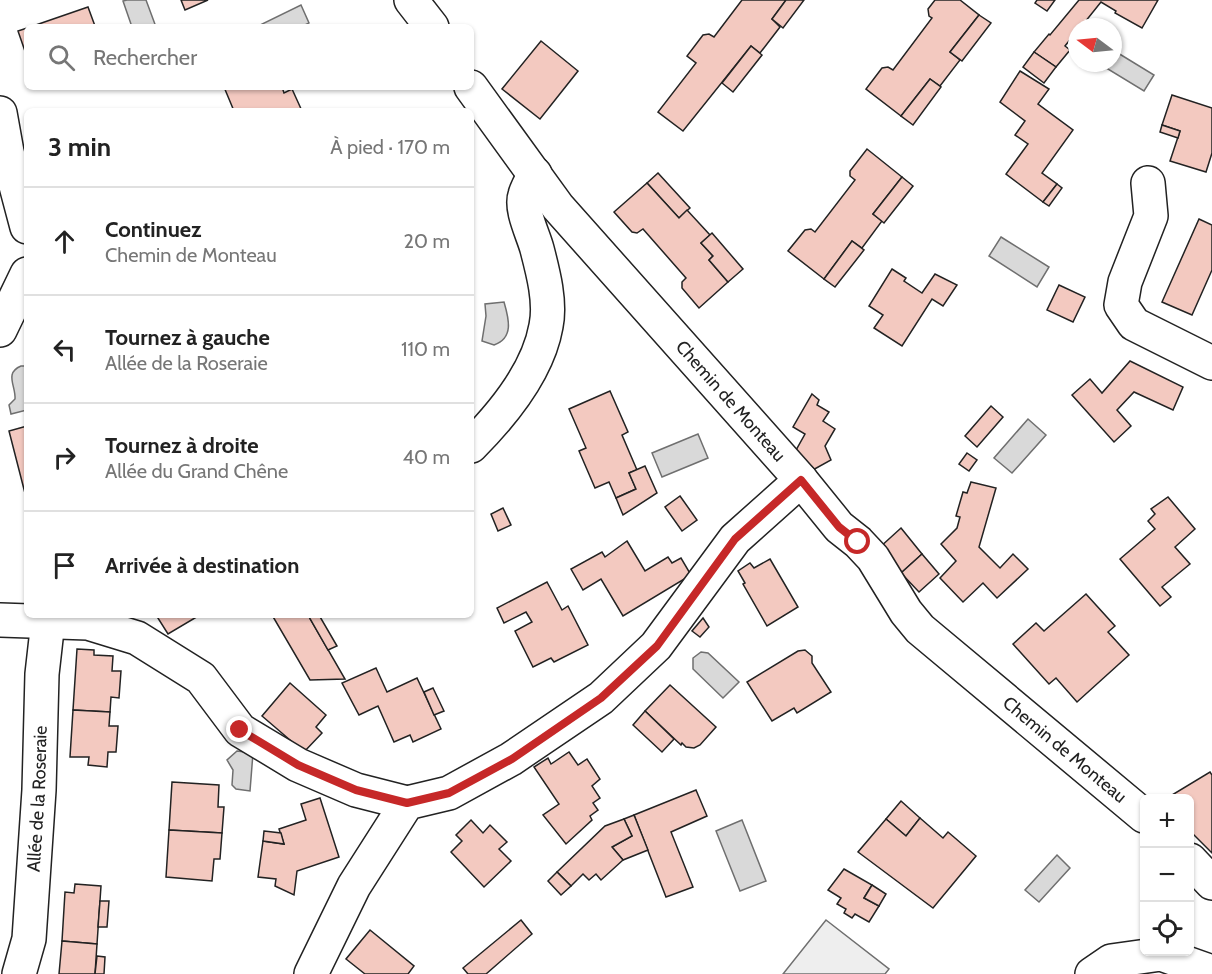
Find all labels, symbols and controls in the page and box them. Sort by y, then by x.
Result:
north arrow [1068,18,1122,72]
search box [24,24,474,90]
icon: search [45,41,78,74]
text: Rechercher [93,44,197,71]
text: 3 min [48,131,111,163]
text: À pied · 170 m [330,135,450,159]
text: Continuez [105,216,202,243]
icon: ahead [48,225,81,258]
text: 20 m [404,229,450,253]
text: Chemin de Monteau [105,243,277,267]
text: Tournez à gauche [105,324,270,351]
icon: left [48,333,81,366]
street label: Chemin de Monteau [671,336,790,466]
text: 110 m [401,337,450,361]
text: Allée de la Roseraie [105,351,268,375]
text: Tournez à droite [105,432,259,459]
icon: right [48,441,81,474]
text: 40 m [402,445,450,469]
text: Allée du Grand Chêne [105,459,288,483]
route start [844,528,870,554]
icon: arrive [48,549,81,582]
text: Arrivée à destination [105,552,299,579]
street label: Chemin de Monteau [998,692,1131,808]
route end [226,716,252,742]
street label: Allée de la Roseraie [23,725,52,873]
map controls [1140,794,1194,956]
button: + [1140,794,1194,848]
button: − [1140,848,1194,902]
button: locate [1140,902,1194,956]

